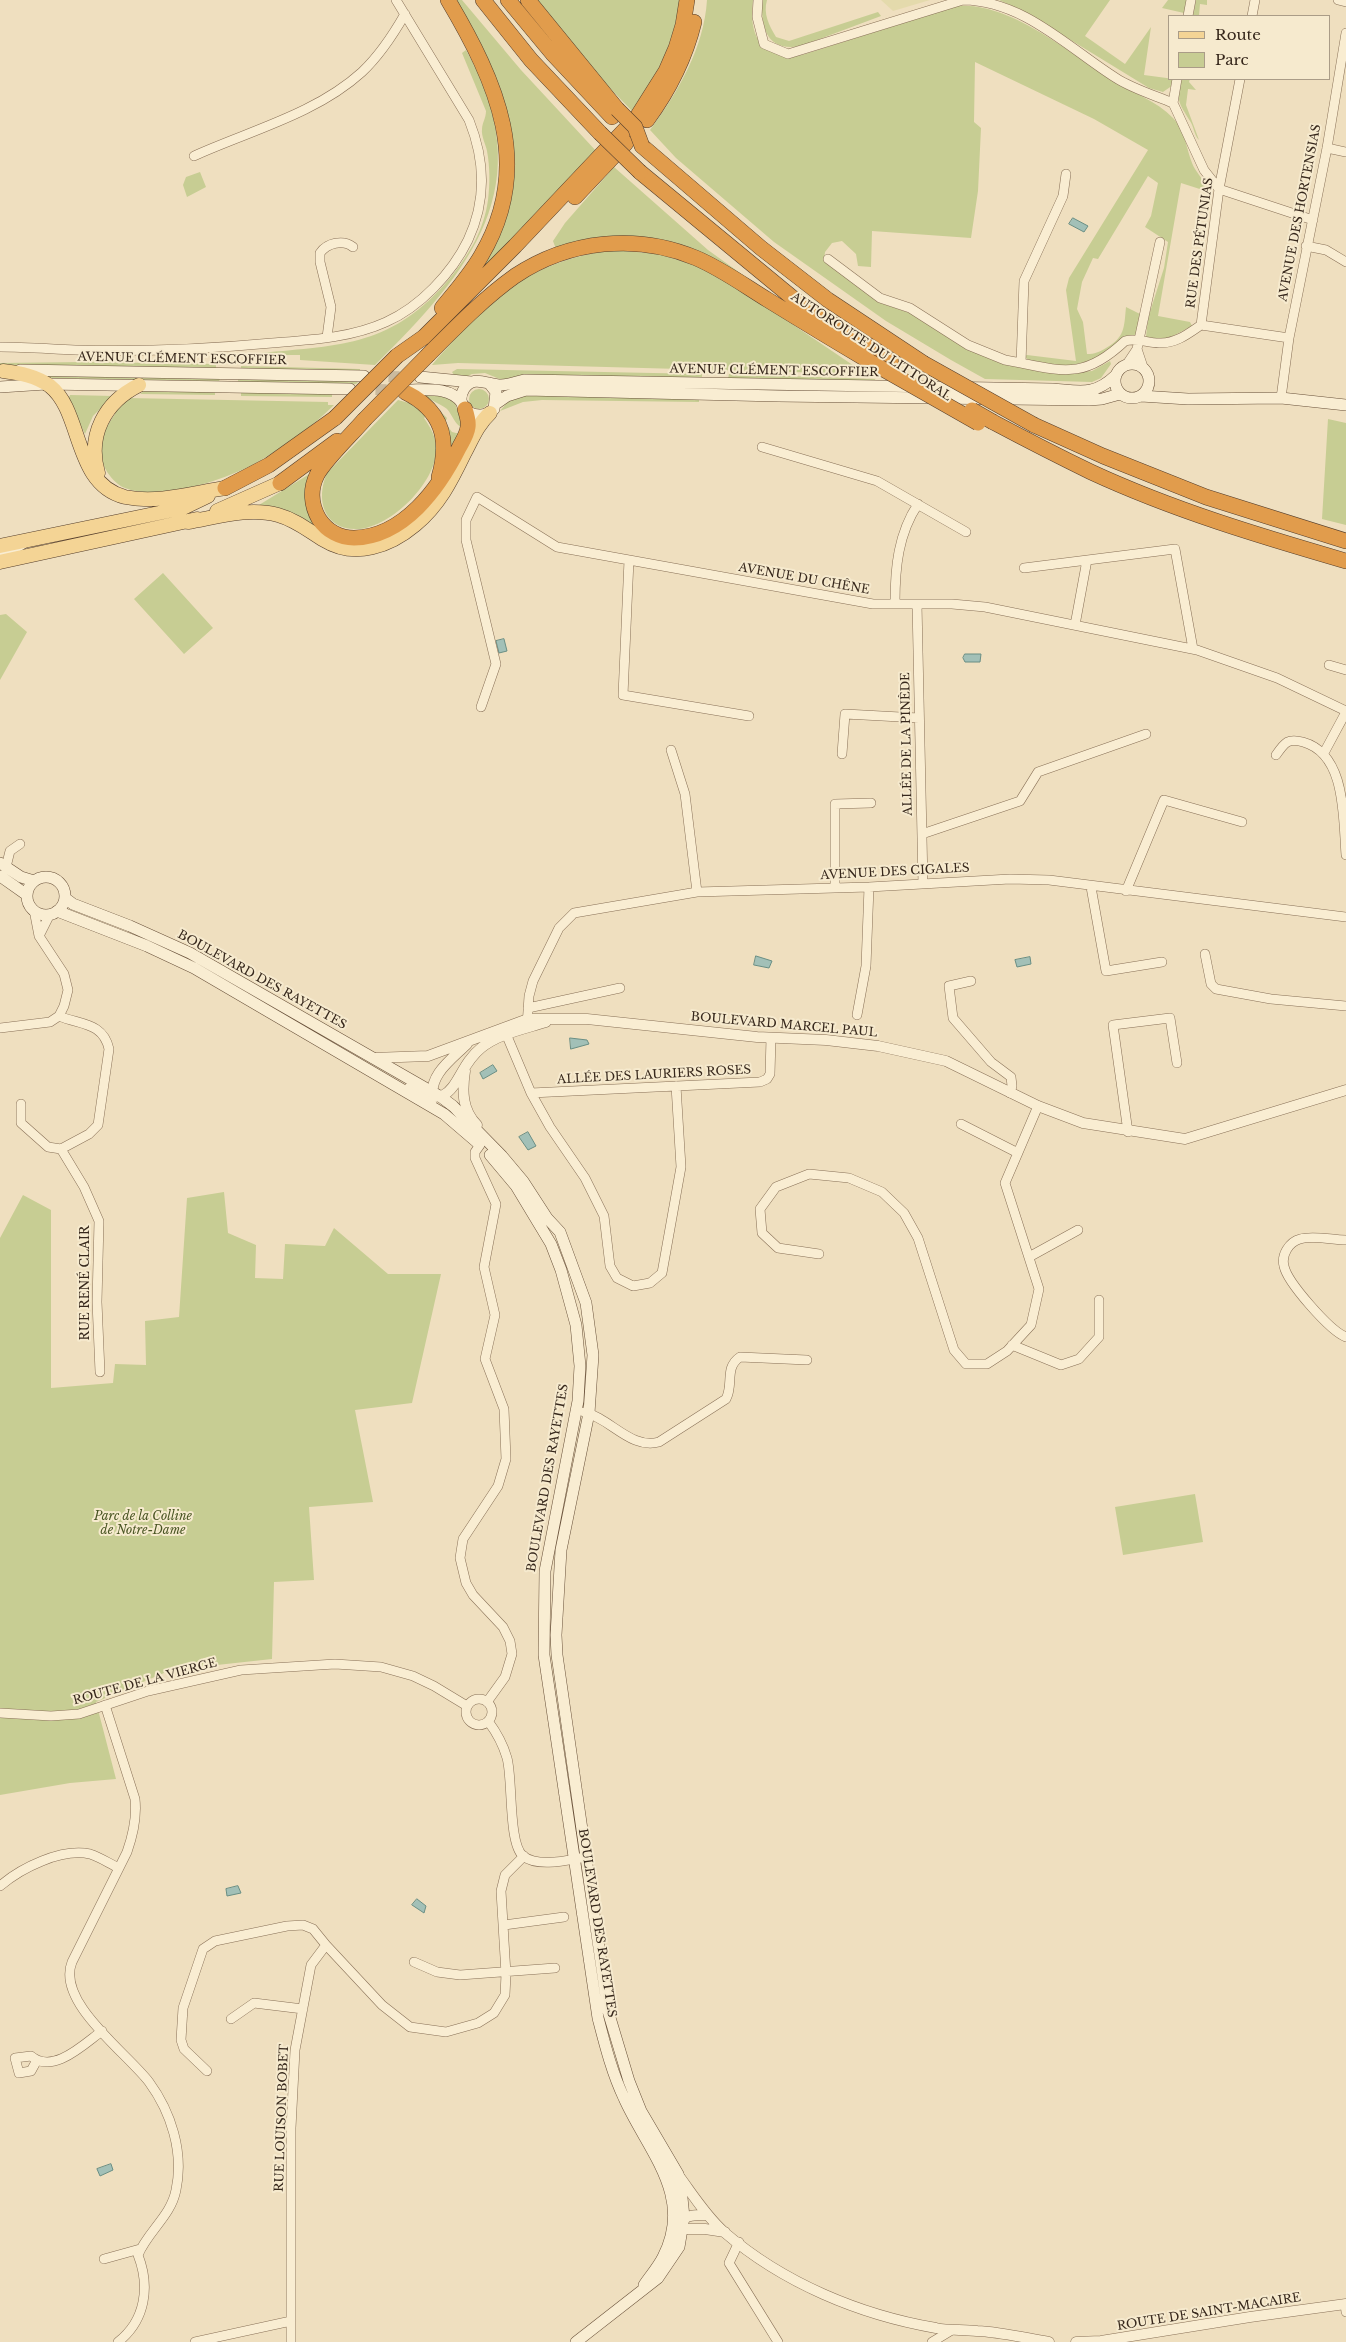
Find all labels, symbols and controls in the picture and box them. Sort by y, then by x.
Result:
legend [1168,15,1331,80]
text: Route [1215,25,1261,44]
text: Parc [1215,50,1248,69]
street label: AVENUE DES HORTENSIAS [1276,123,1324,303]
street label: RUE DES PÉTUNIAS [1184,177,1216,309]
street label: AUTOROUTE DU LITTORAL [788,290,954,404]
street label: AVENUE CLÉMENT ESCOFFIER [77,350,287,368]
street label: AVENUE CLÉMENT ESCOFFIER [669,362,879,380]
street label: AVENUE DU CHÊNE [737,560,871,598]
street label: ALLÉE DE LA PINÈDE [899,672,915,816]
street label: AVENUE DES CIGALES [820,861,970,883]
street label: BOULEVARD DES RAYETTES [175,927,349,1033]
street label: BOULEVARD MARCEL PAUL [690,1010,878,1040]
street label: ALLÉE DES LAURIERS ROSES [557,1063,751,1087]
street label: RUE RENÉ CLAIR [79,1226,93,1340]
street label: BOULEVARD DES RAYETTES [524,1383,572,1573]
park label: Parc de la Colline de Notre-Dame [94,1510,192,1538]
street label: ROUTE DE LA VIERGE [72,1656,218,1708]
street label: BOULEVARD DES RAYETTES [575,1828,619,2018]
street label: RUE LOUISON BOBET [272,2044,292,2192]
street label: ROUTE DE SAINT-MACAIRE [1116,2290,1302,2334]

